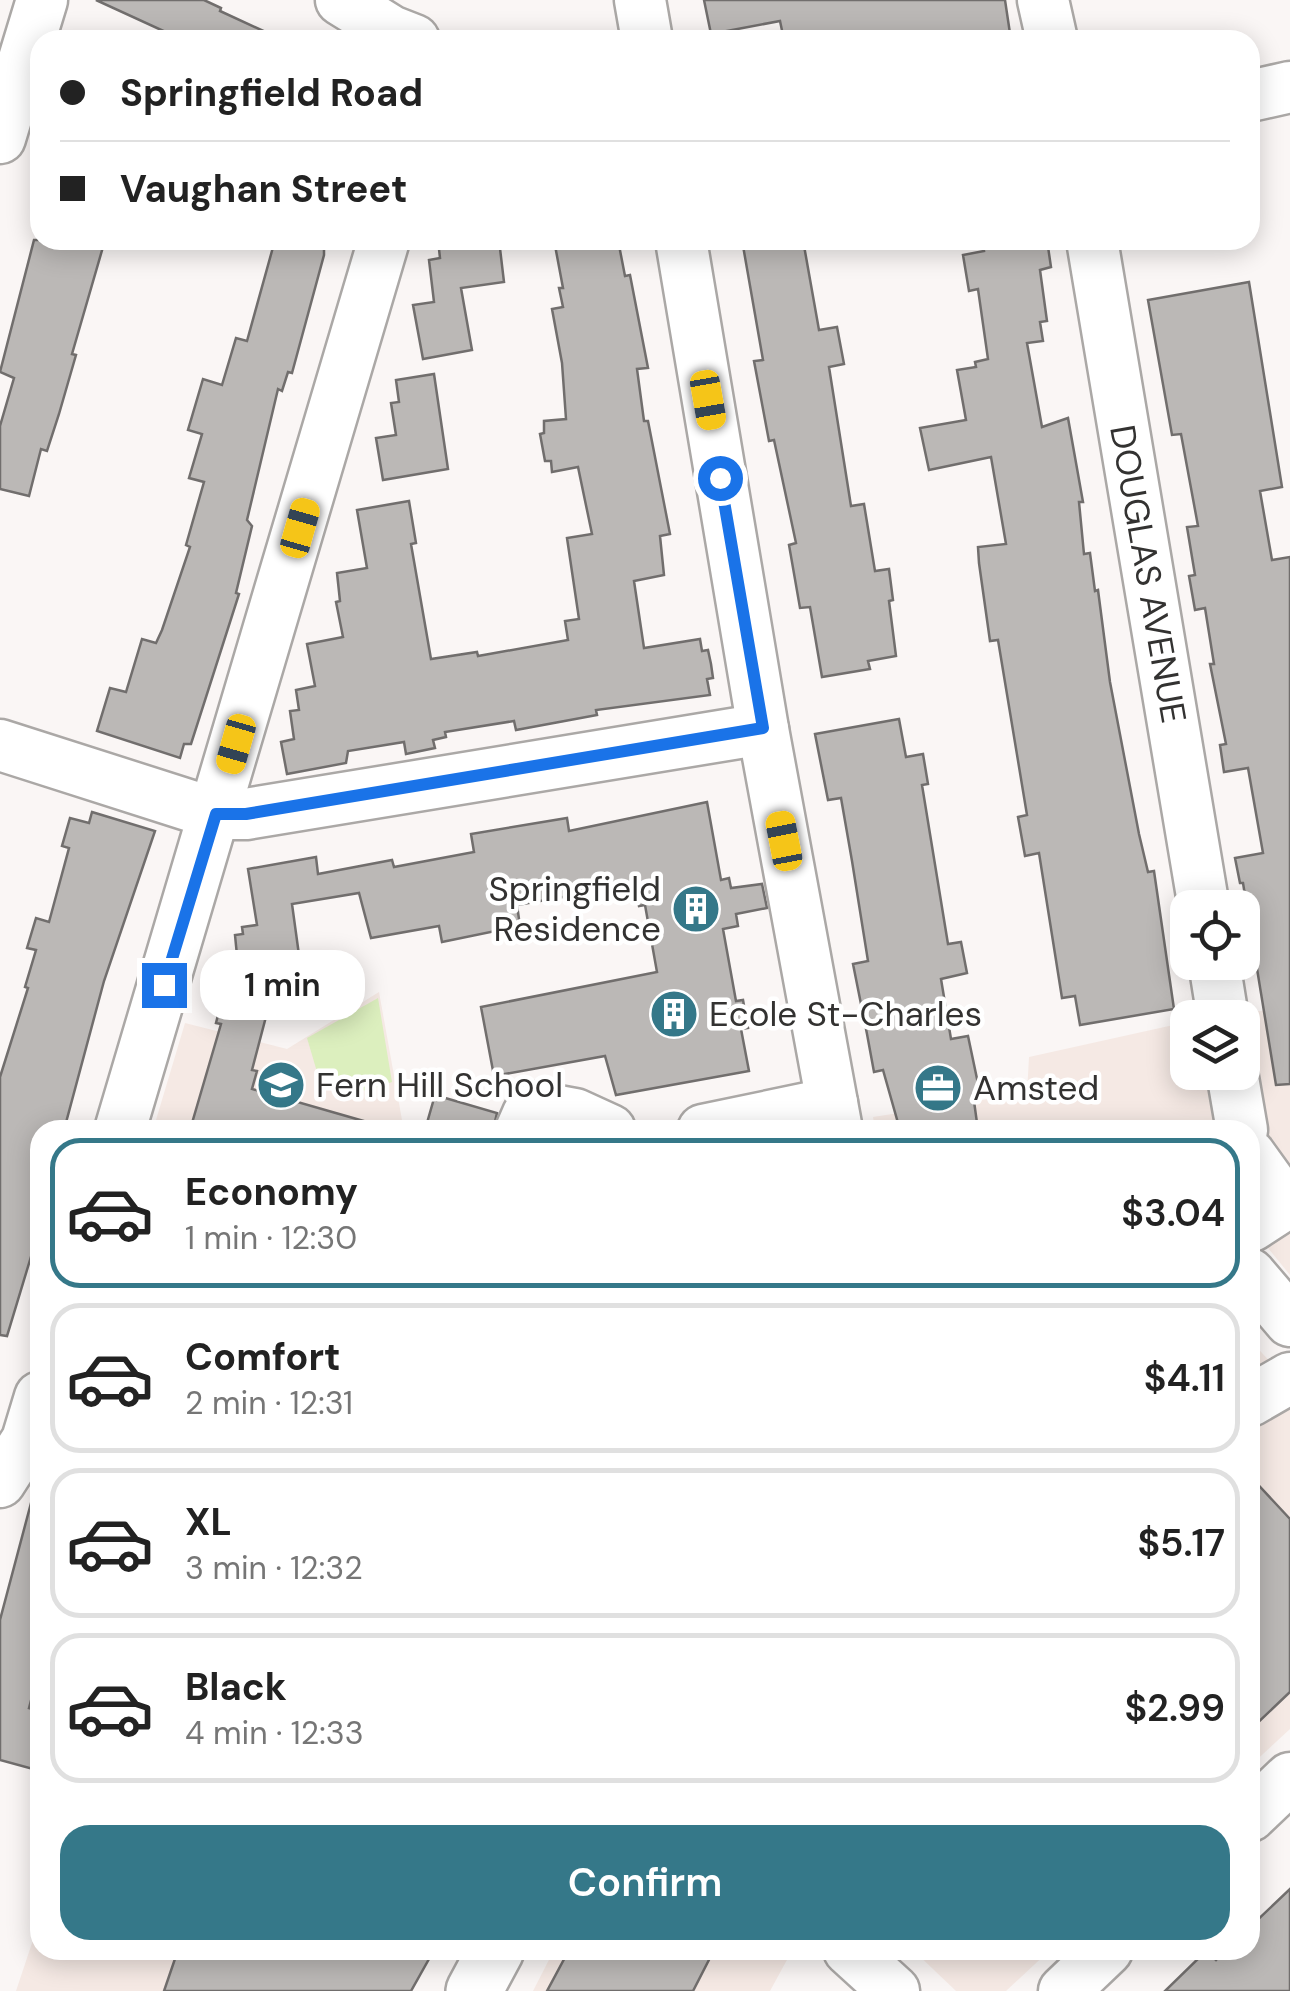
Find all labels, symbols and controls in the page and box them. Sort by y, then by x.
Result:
text: Springfield Road [120,68,423,118]
text: Vaughan Street [120,164,407,214]
car [688,368,728,432]
street label: DOUGLAS AVENUE [1099,421,1197,727]
route start [698,456,743,501]
car [277,495,323,561]
car [213,711,259,777]
car [764,809,804,873]
place label: Springfield Residence [488,866,661,952]
building icon: Springfield Residence [670,883,722,935]
map controls [1170,890,1260,1090]
button: locate [1170,890,1260,980]
callout: 1 min [199,950,364,1020]
route end [142,963,187,1008]
text: 1 min [244,964,321,1006]
building icon: Ecole St-Charles [648,988,700,1040]
place label: Ecole St-Charles [709,991,982,1037]
button: layers [1170,1000,1260,1090]
school or university icon: Fern Hill School [255,1059,307,1111]
place label: Fern Hill School [316,1062,563,1108]
office icon: Amsted [912,1062,964,1114]
place label: Amsted [973,1065,1099,1111]
text: Economy [185,1167,358,1217]
icon: car [65,1168,155,1258]
text: $3.04 [1121,1188,1225,1238]
text: 1 min · 12:30 [185,1217,357,1259]
text: Comfort [185,1332,341,1382]
icon: car [65,1333,155,1423]
text: $4.11 [1144,1353,1225,1403]
text: 2 min · 12:31 [185,1382,353,1424]
text: XL [185,1497,232,1547]
icon: car [65,1498,155,1588]
text: $5.17 [1137,1518,1225,1568]
text: 3 min · 12:32 [185,1547,363,1589]
text: Black [185,1662,287,1712]
icon: car [65,1663,155,1753]
text: $2.99 [1124,1683,1225,1733]
text: 4 min · 12:33 [185,1712,364,1754]
button: Confirm [60,1825,1230,1940]

